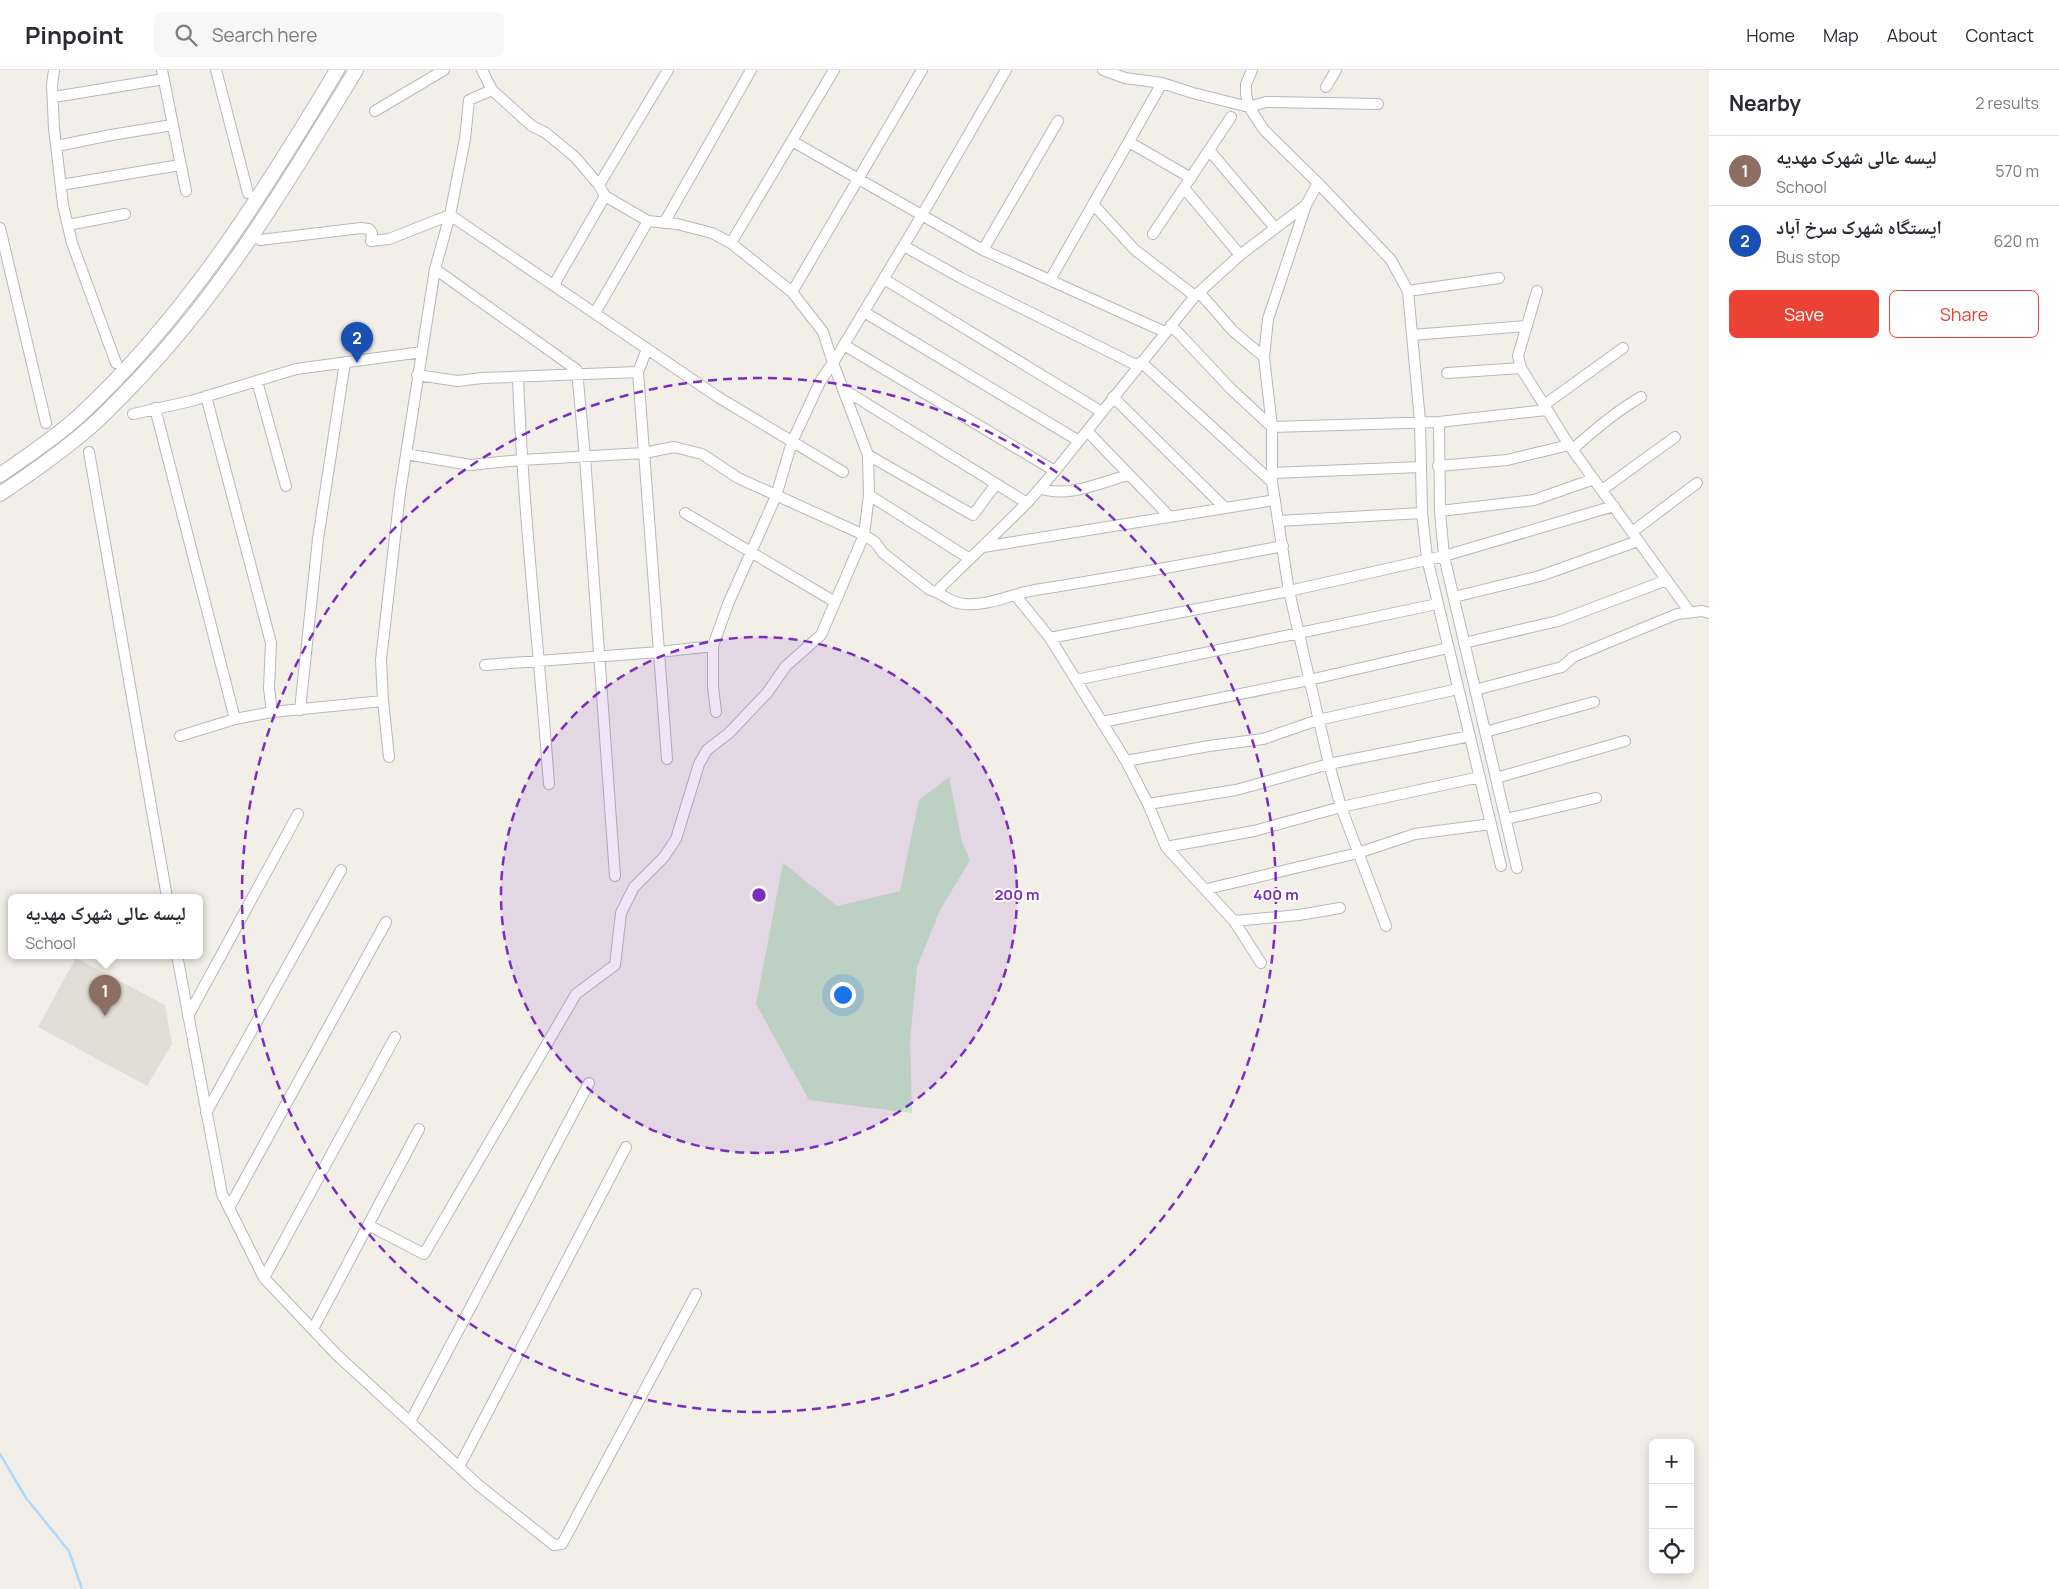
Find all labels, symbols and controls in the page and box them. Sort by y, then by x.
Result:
search box [154,12,504,57]
text: Pinpoint [25,18,124,51]
icon: search [172,21,200,49]
text: Search here [212,22,317,48]
text: Home [1746,23,1795,47]
text: Map [1823,23,1859,47]
text: About [1887,23,1937,47]
text: Contact [1965,23,2034,47]
text: Nearby [1729,89,1801,117]
text: 2 results [1975,92,2039,114]
text: لیسه عالی شهرک مهدیه [1776,144,1937,170]
text: 1 [1741,160,1749,182]
text: 570 m [1995,160,2039,182]
text: School [1776,176,1827,198]
text: ایستگاه شهرک سرخ آباد [1776,214,1942,240]
text: 2 [1740,230,1750,252]
text: 620 m [1993,230,2039,252]
text: Bus stop [1776,246,1840,268]
button: Save [1729,290,1879,338]
button: Share [1889,290,2039,338]
pin: 2 [341,322,373,363]
text: 200 m [994,884,1040,905]
text: 400 m [1253,884,1299,905]
centre of rings [750,886,768,904]
popup [8,894,203,959]
text: لیسه عالی شهرک مهدیه [25,900,186,926]
text: School [25,932,76,954]
pin: 1 [89,975,121,1016]
your location [830,982,856,1008]
map controls [1649,1439,1694,1574]
button: + [1649,1439,1694,1484]
button: − [1649,1484,1694,1529]
button: locate [1649,1529,1694,1574]

